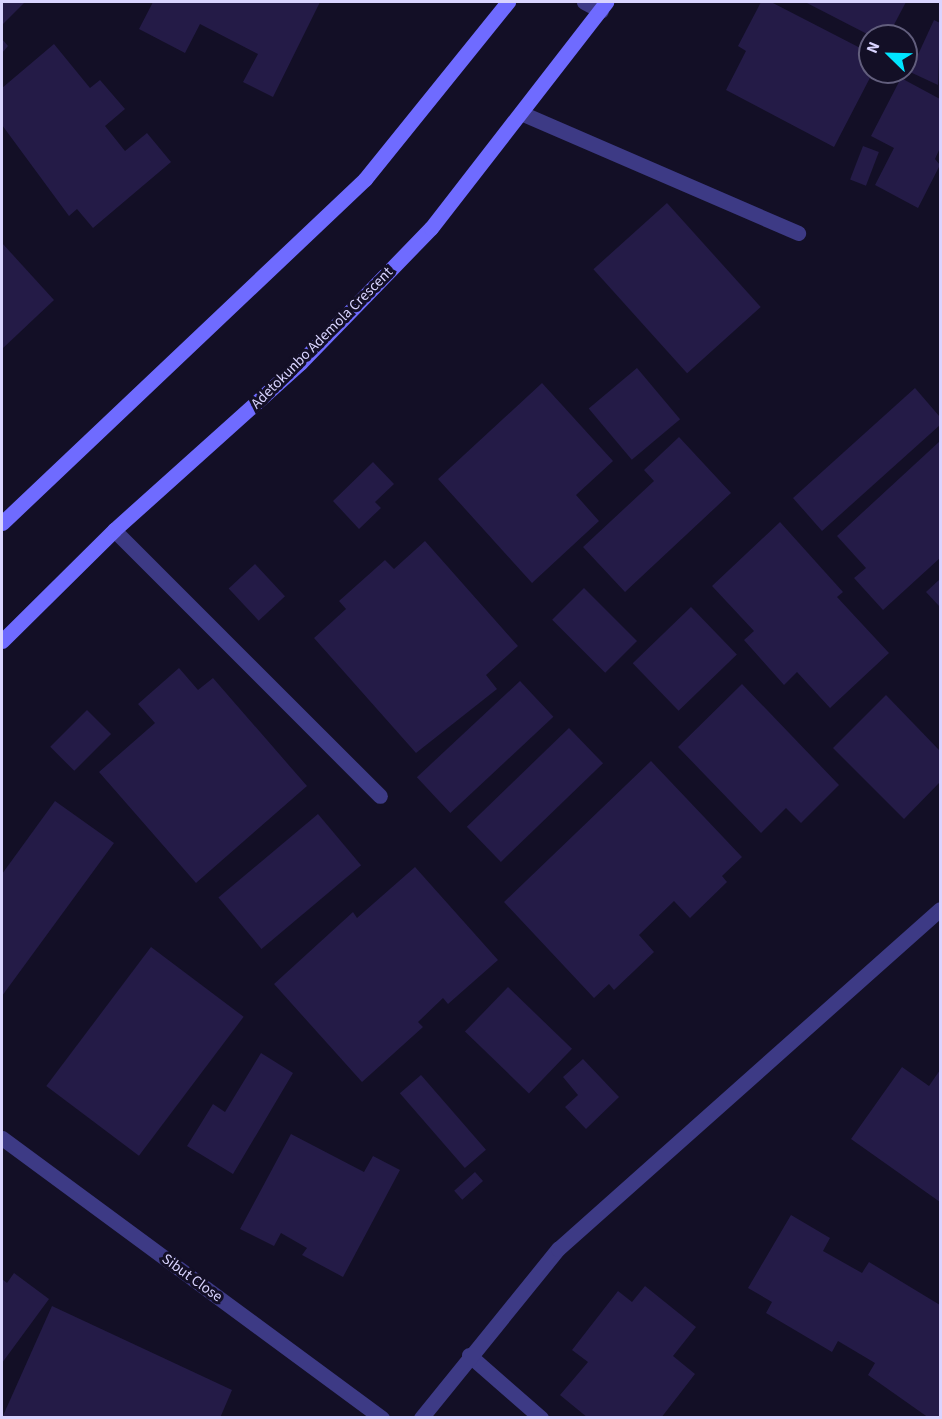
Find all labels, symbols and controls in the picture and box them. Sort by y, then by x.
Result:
north arrow [858,24,918,84]
text: N [861,39,885,57]
street label: Adetokunbo Ademola Crescent [247,263,397,413]
street label: Sibut Close [158,1250,226,1306]

